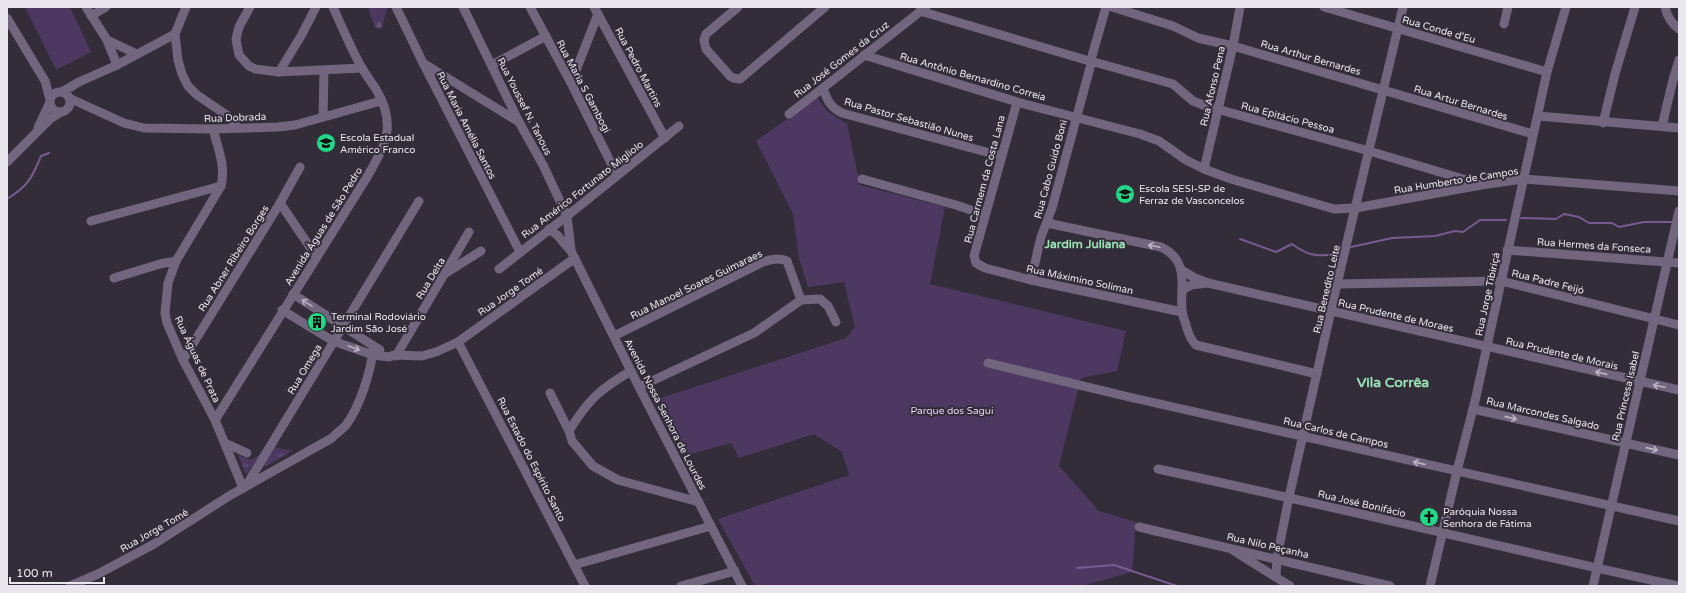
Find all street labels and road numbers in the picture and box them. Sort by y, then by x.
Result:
street label: Rua Conde d'Eu [1401,14,1477,46]
street label: Rua José Gomes da Cruz [792,19,892,101]
street label: Rua Pedro Martins [612,26,664,110]
street label: Rua Maria S Gambogi [554,38,613,135]
street label: Rua Arthur Bernardes [1259,38,1362,78]
street label: Rua Afonso Pena [1198,45,1228,127]
street label: Rua Antônio Bernardino Correia [898,50,1047,104]
street label: Rua Youssef N. Tanous [494,56,554,158]
street label: Rua Maria Amélia Santos [434,70,499,181]
street label: Rua Artur Bernardes [1412,83,1509,123]
street label: Rua Pastor Sebastião Nunes [843,96,975,144]
street label: Rua Epitácio Pessoa [1240,100,1336,136]
street label: Rua Dobrada [204,111,266,125]
street label: Rua Carmem da Costa Lana [962,114,1008,244]
street label: Rua Cabo Guido Boni [1032,119,1070,220]
street label: Rua Américo Fortunato Migliolo [519,138,646,241]
street label: Avenida Águas de São Pedro [282,165,365,288]
street label: Rua Humberto de Campos [1393,165,1519,197]
street label: Rua Abner Ribeiro Borges [196,203,272,314]
street label: Rua Hermes da Fonseca [1536,236,1651,256]
street label: Rua Benedito Leite [1311,244,1343,335]
street label: Rua Manoel Soares Guimaraes [629,248,764,322]
street label: Rua Jorge Tibiriçá [1473,251,1503,337]
street label: Rua Delta [414,256,448,301]
street label: Rua Máximino Soliman [1025,263,1134,297]
street label: Rua Jorge Tomé [476,265,546,319]
street label: Rua Padre Feijó [1510,267,1585,297]
street label: Rua Prudente de Moraes [1337,297,1455,335]
street label: Rua Águas de Prata [172,314,222,405]
street label: Rua Prudente de Morais [1504,335,1619,373]
street label: Avenida Nossa Senhora de Lourdes [622,337,709,492]
street label: Rua Omega [285,342,324,397]
street label: Rua Princesa Isabel [1610,350,1642,442]
street label: Rua Estado do Espírito Santo [494,395,568,524]
street label: Rua Marcondes Salgado [1485,395,1601,433]
street label: Rua Carlos de Campos [1282,415,1390,451]
street label: Rua José Bonifácio [1317,488,1407,520]
street label: Rua Jorge Tomé [118,506,191,555]
street label: Rua Nilo Peçanha [1225,531,1310,561]

